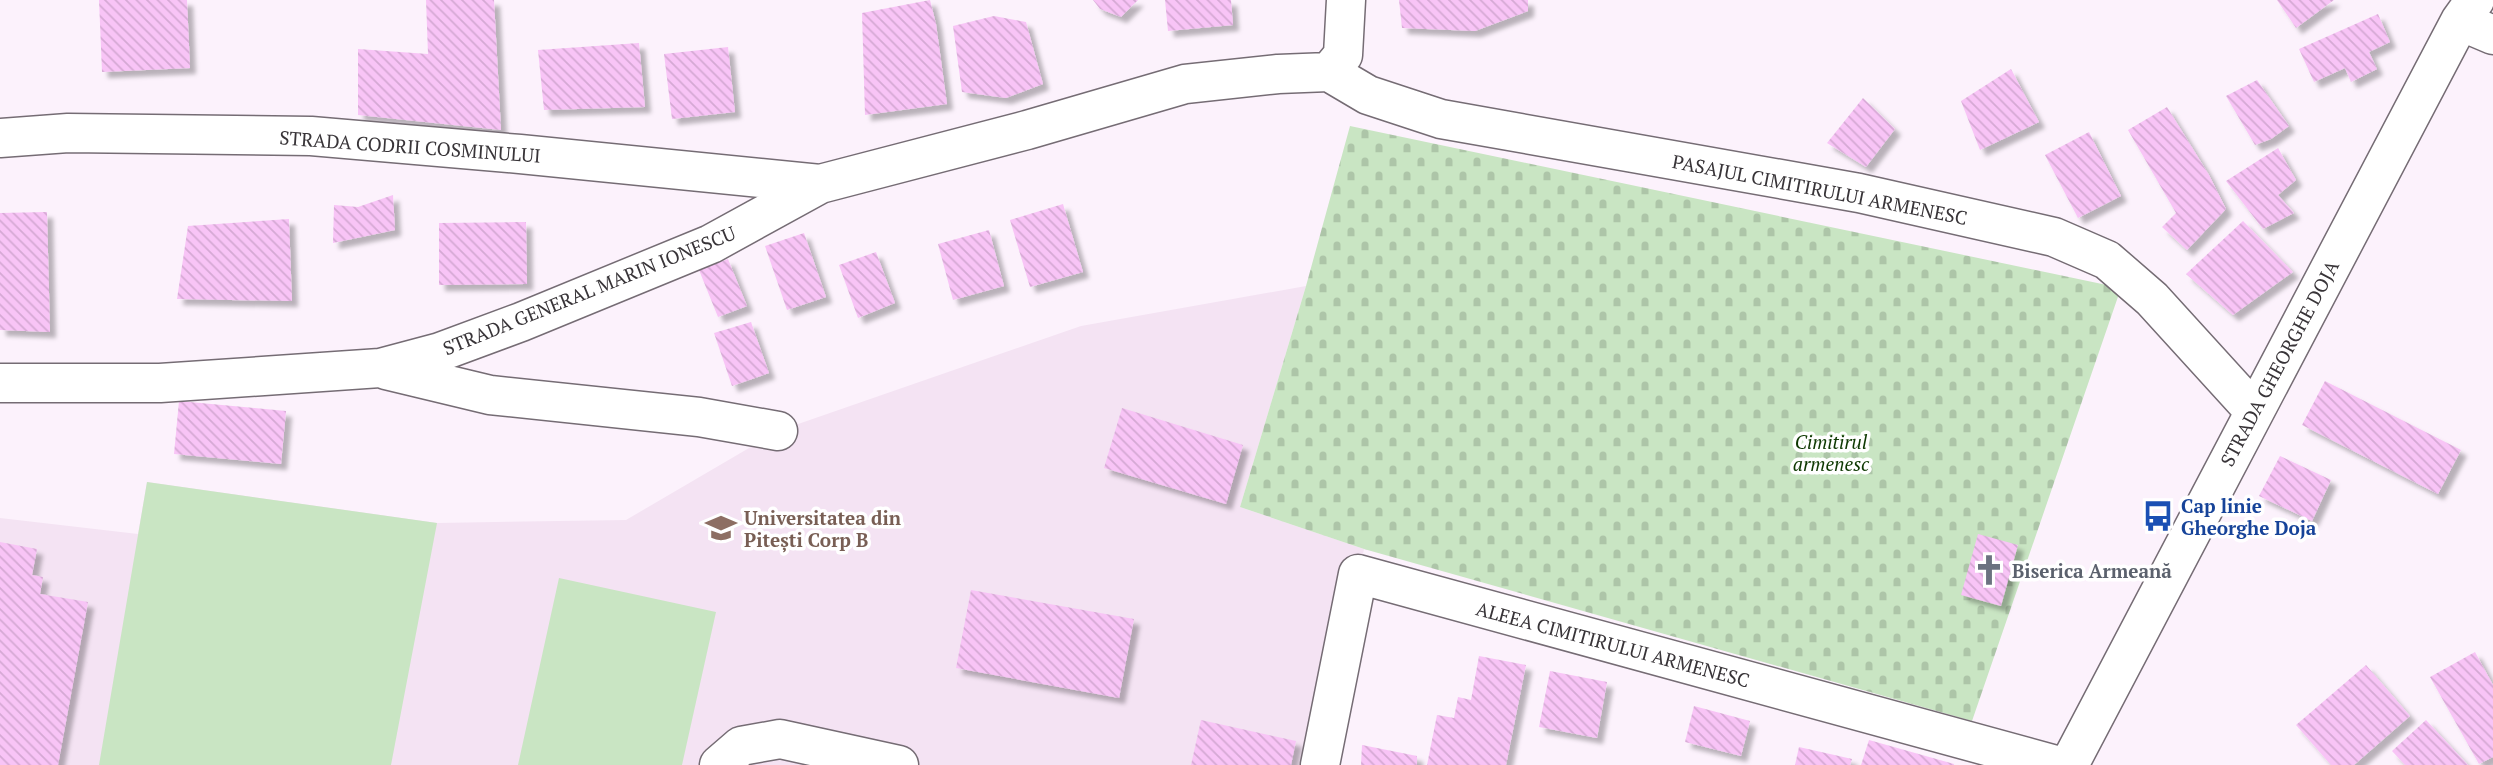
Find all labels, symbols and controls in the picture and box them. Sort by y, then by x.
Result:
street label: STRADA CODRII COSMINULUI [279,124,541,168]
street label: PASAJUL CIMITIRULUI ARMENESC [1670,148,1970,230]
street label: STRADA GENERAL MARIN IONESCU [439,220,739,360]
street label: STRADA GHEORGHE DOJA [2214,256,2344,470]
park label: Cimitirul armenesc [1793,429,1870,476]
place label: Cap linie Gheorghe Doja [2181,493,2317,540]
bus stop icon: Cap linie Gheorghe Doja [2141,499,2175,533]
place label: Universitatea din Pitești Corp B [744,505,902,553]
school or university icon: Universitatea din Pitești Corp B [704,511,738,545]
church icon: Biserica Armeană [1972,553,2006,587]
place label: Biserica Armeană [2012,558,2172,583]
street label: ALEEA CIMITIRULUI ARMENESC [1473,595,1753,693]

